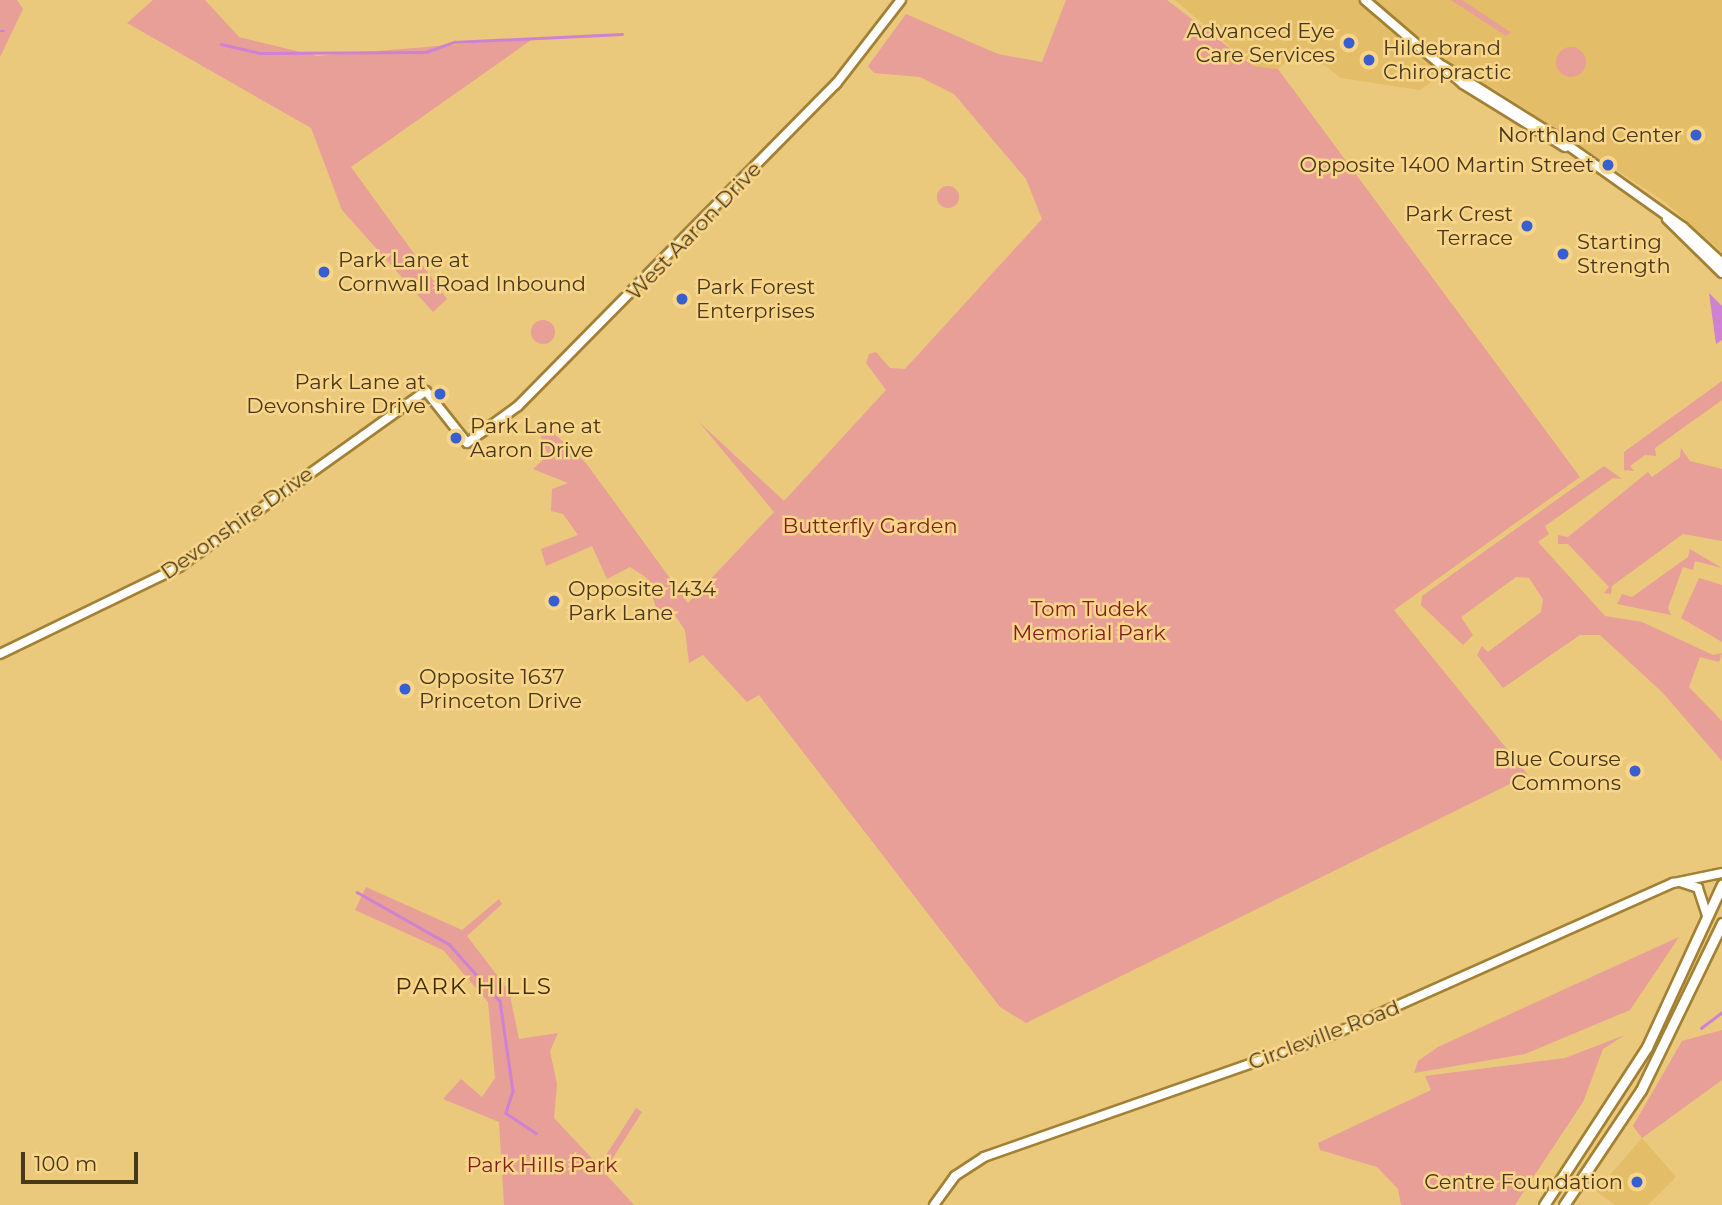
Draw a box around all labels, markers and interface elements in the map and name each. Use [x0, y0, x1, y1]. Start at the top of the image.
place label: Advanced Eye Care Services [1186, 18, 1335, 68]
marker: Advanced Eye Care Services [1341, 35, 1357, 51]
place label: Hildebrand Chiropractic [1383, 35, 1511, 85]
marker: Hildebrand Chiropractic [1361, 52, 1377, 68]
place label: Northland Center [1498, 122, 1682, 148]
marker: Northland Center [1688, 127, 1704, 143]
place label: Opposite 1400 Martin Street [1299, 152, 1594, 178]
street label: West Aaron Drive [622, 157, 766, 305]
marker: Opposite 1400 Martin Street [1600, 157, 1616, 173]
place label: Park Crest Terrace [1405, 201, 1513, 251]
marker: Park Crest Terrace [1519, 218, 1535, 234]
place label: Starting Strength [1577, 229, 1671, 279]
marker: Starting Strength [1555, 246, 1571, 262]
place label: Park Lane at Cornwall Road Inbound [338, 247, 586, 297]
marker: Park Lane at Cornwall Road Inbound [316, 264, 332, 280]
place label: Park Forest Enterprises [696, 274, 815, 324]
marker: Park Forest Enterprises [674, 291, 690, 307]
place label: Park Lane at Devonshire Drive [246, 369, 426, 419]
marker: Park Lane at Devonshire Drive [432, 386, 448, 402]
place label: Park Lane at Aaron Drive [470, 413, 602, 463]
marker: Park Lane at Aaron Drive [448, 430, 464, 446]
street label: Devonshire Drive [156, 461, 318, 585]
park label: Butterfly Garden [782, 513, 958, 539]
place label: Opposite 1434 Park Lane [568, 576, 716, 626]
marker: Opposite 1434 Park Lane [546, 593, 562, 609]
park label: Tom Tudek Memorial Park [1012, 596, 1166, 646]
place label: Opposite 1637 Princeton Drive [419, 664, 582, 714]
marker: Opposite 1637 Princeton Drive [397, 681, 413, 697]
place label: Blue Course Commons [1494, 746, 1621, 796]
marker: Blue Course Commons [1627, 763, 1643, 779]
district label: PARK HILLS [396, 972, 552, 1000]
street label: Circleville Road [1245, 995, 1403, 1075]
scale bar [24, 1138, 142, 1182]
text: 100 m [34, 1151, 97, 1176]
park label: Park Hills Park [466, 1152, 618, 1178]
place label: Centre Foundation [1424, 1169, 1623, 1195]
marker: Centre Foundation [1629, 1174, 1645, 1190]

